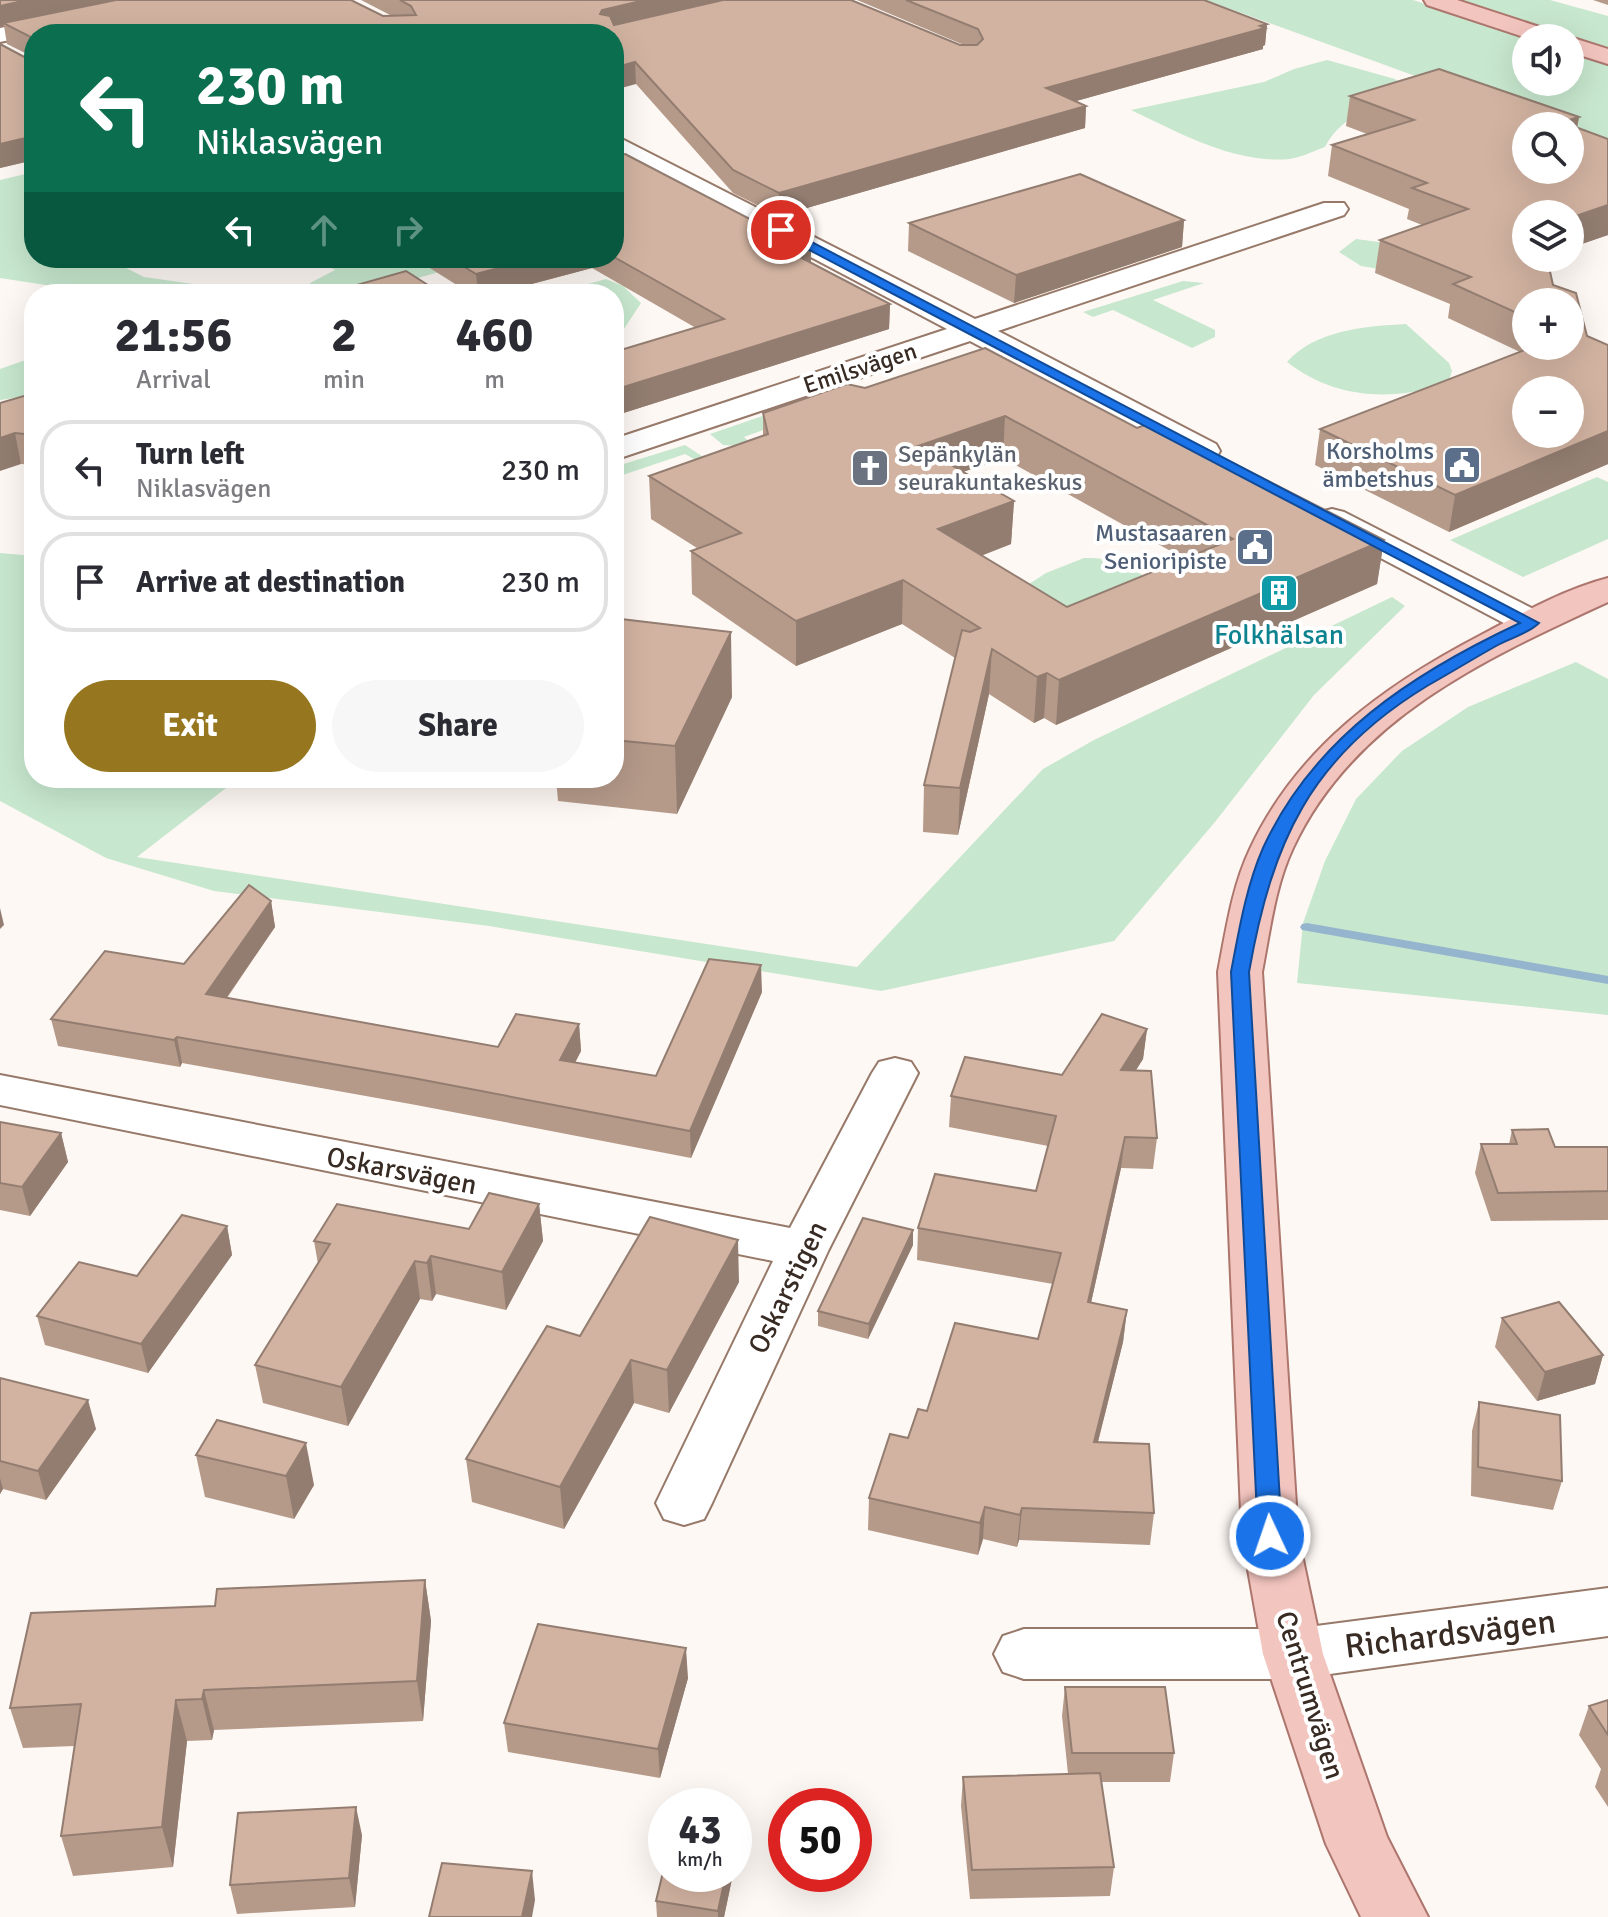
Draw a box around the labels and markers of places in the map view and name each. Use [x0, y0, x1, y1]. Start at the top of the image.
pin [747, 196, 815, 264]
place label: Korsholms ämbetshus [1322, 436, 1434, 494]
place label: Sepänkylän seurakuntakeskus [898, 439, 1082, 497]
public building icon: Korsholms ämbetshus [1441, 444, 1483, 486]
church icon: Sepänkylän seurakuntakeskus [849, 447, 891, 489]
place label: Mustasaaren Senioripiste [1095, 518, 1227, 576]
public building icon: Mustasaaren Senioripiste [1234, 526, 1276, 568]
building icon: Folkhälsan [1258, 572, 1300, 614]
place label: Folkhälsan [1214, 618, 1344, 652]

